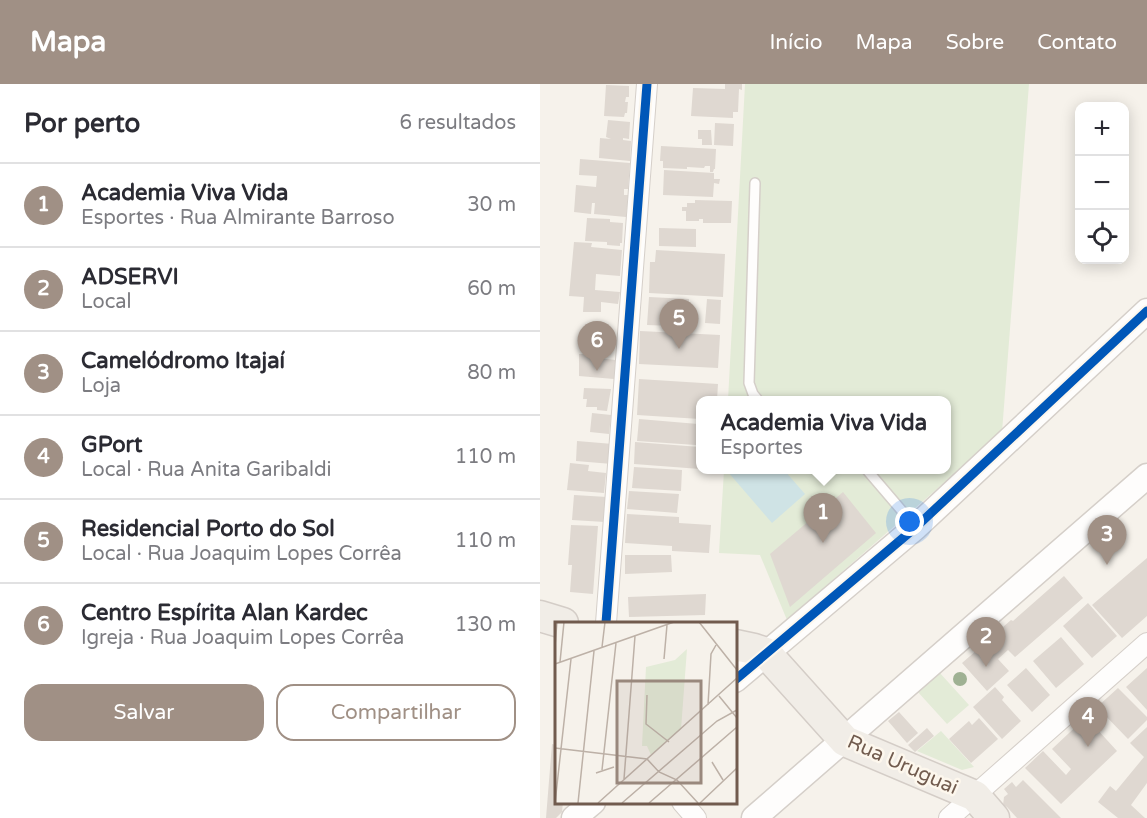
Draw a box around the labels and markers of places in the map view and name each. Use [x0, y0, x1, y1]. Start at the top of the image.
pin: 5 [660, 300, 698, 349]
pin: 6 [578, 322, 616, 371]
pin: 1 [804, 494, 842, 543]
pin: 3 [1088, 516, 1126, 565]
pin: 2 [966, 618, 1006, 667]
pin: 4 [1068, 698, 1108, 747]

